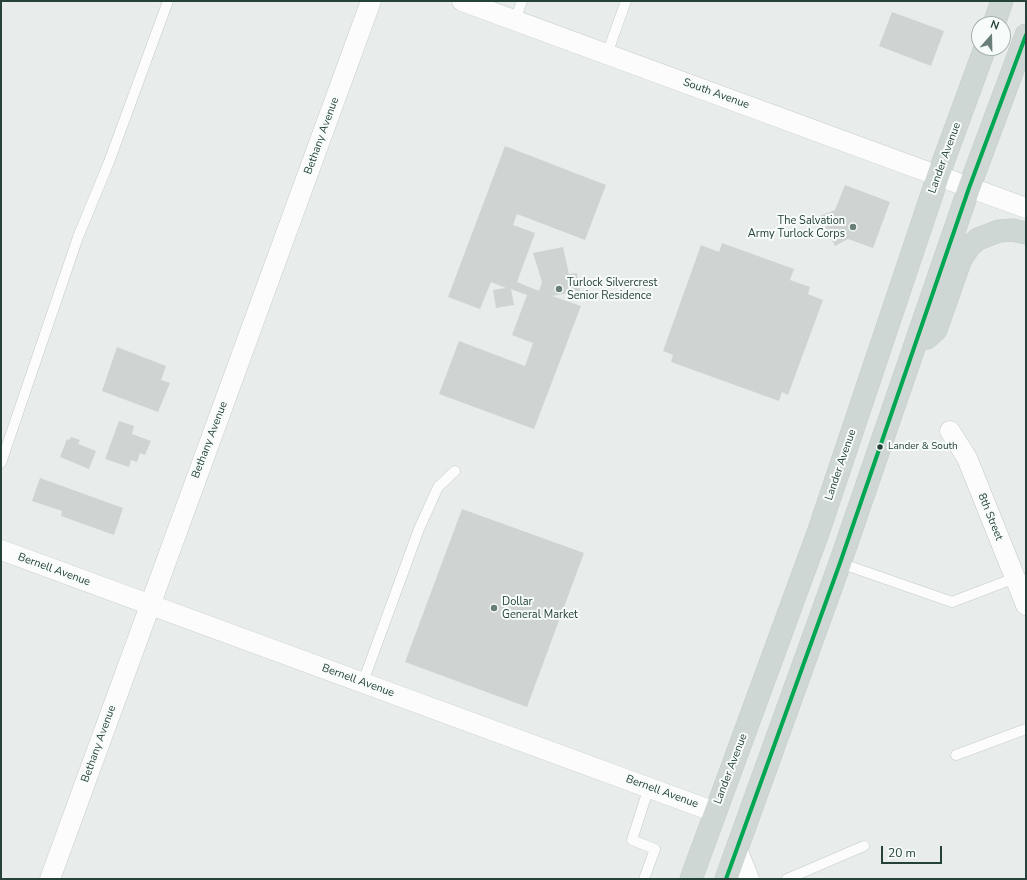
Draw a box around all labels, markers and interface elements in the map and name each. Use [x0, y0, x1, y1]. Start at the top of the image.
north arrow [971, 16, 1011, 56]
text: N [988, 17, 1001, 34]
street label: South Avenue [681, 76, 751, 112]
street label: Bethany Avenue [302, 96, 342, 176]
street label: Lander Avenue [926, 121, 964, 195]
place label: The Salvation Army Turlock Corps [748, 214, 845, 240]
marker: The Salvation Army Turlock Corps [848, 222, 858, 232]
place label: Turlock Silvercrest Senior Residence [567, 276, 657, 302]
marker: Turlock Silvercrest Senior Residence [554, 284, 564, 294]
street label: Bethany Avenue [189, 400, 231, 480]
street label: Lander Avenue [823, 428, 859, 502]
place label: Lander & South [888, 441, 958, 453]
marker: Lander & South [875, 442, 885, 452]
street label: 8th Street [975, 492, 1005, 542]
street label: Bernell Avenue [16, 551, 92, 589]
place label: Dollar General Market [502, 595, 578, 621]
marker: Dollar General Market [489, 603, 499, 613]
street label: Bernell Avenue [320, 662, 396, 700]
street label: Bethany Avenue [79, 704, 119, 784]
street label: Lander Avenue [711, 732, 751, 806]
street label: Bernell Avenue [624, 773, 700, 811]
scale bar [883, 838, 944, 864]
text: 20 m [888, 845, 916, 861]

